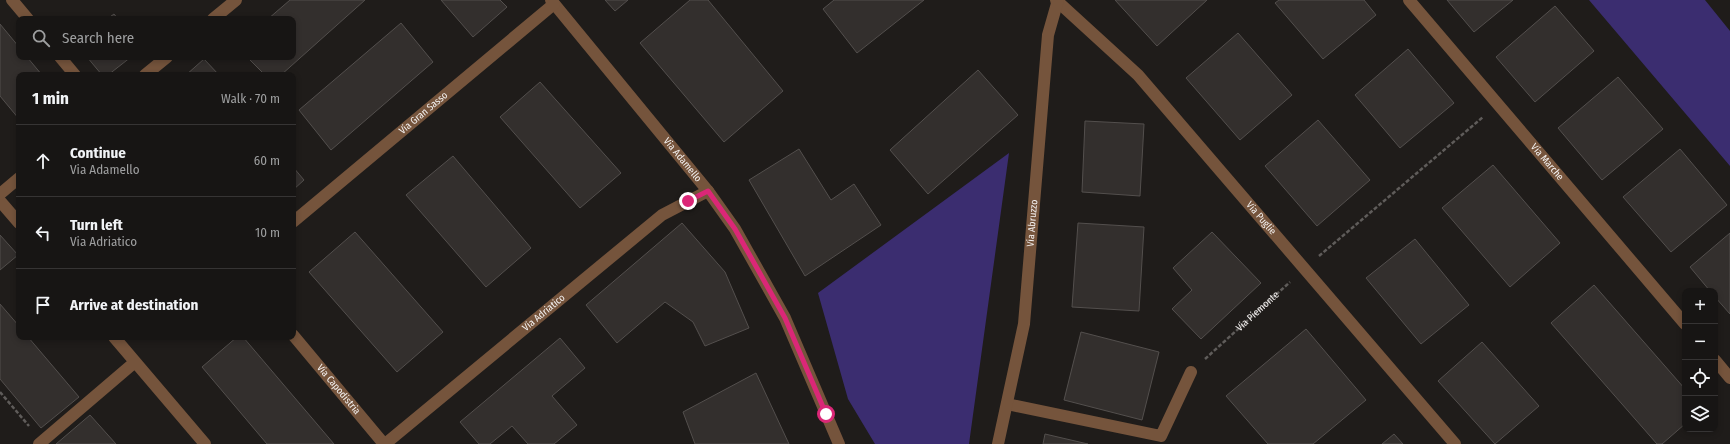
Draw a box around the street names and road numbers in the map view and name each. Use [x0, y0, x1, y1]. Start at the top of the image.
street label: Via Gran Sasso [397, 89, 450, 137]
street label: Via Adamello [661, 135, 704, 184]
street label: Via Marche [1528, 141, 1566, 183]
street label: Via Abruzzo [1024, 199, 1040, 247]
street label: Via Puglie [1244, 199, 1279, 237]
street label: Via Piemonte [1234, 289, 1282, 334]
street label: Via Adriatico [520, 292, 567, 334]
street label: Via Capodistria [314, 362, 363, 417]

